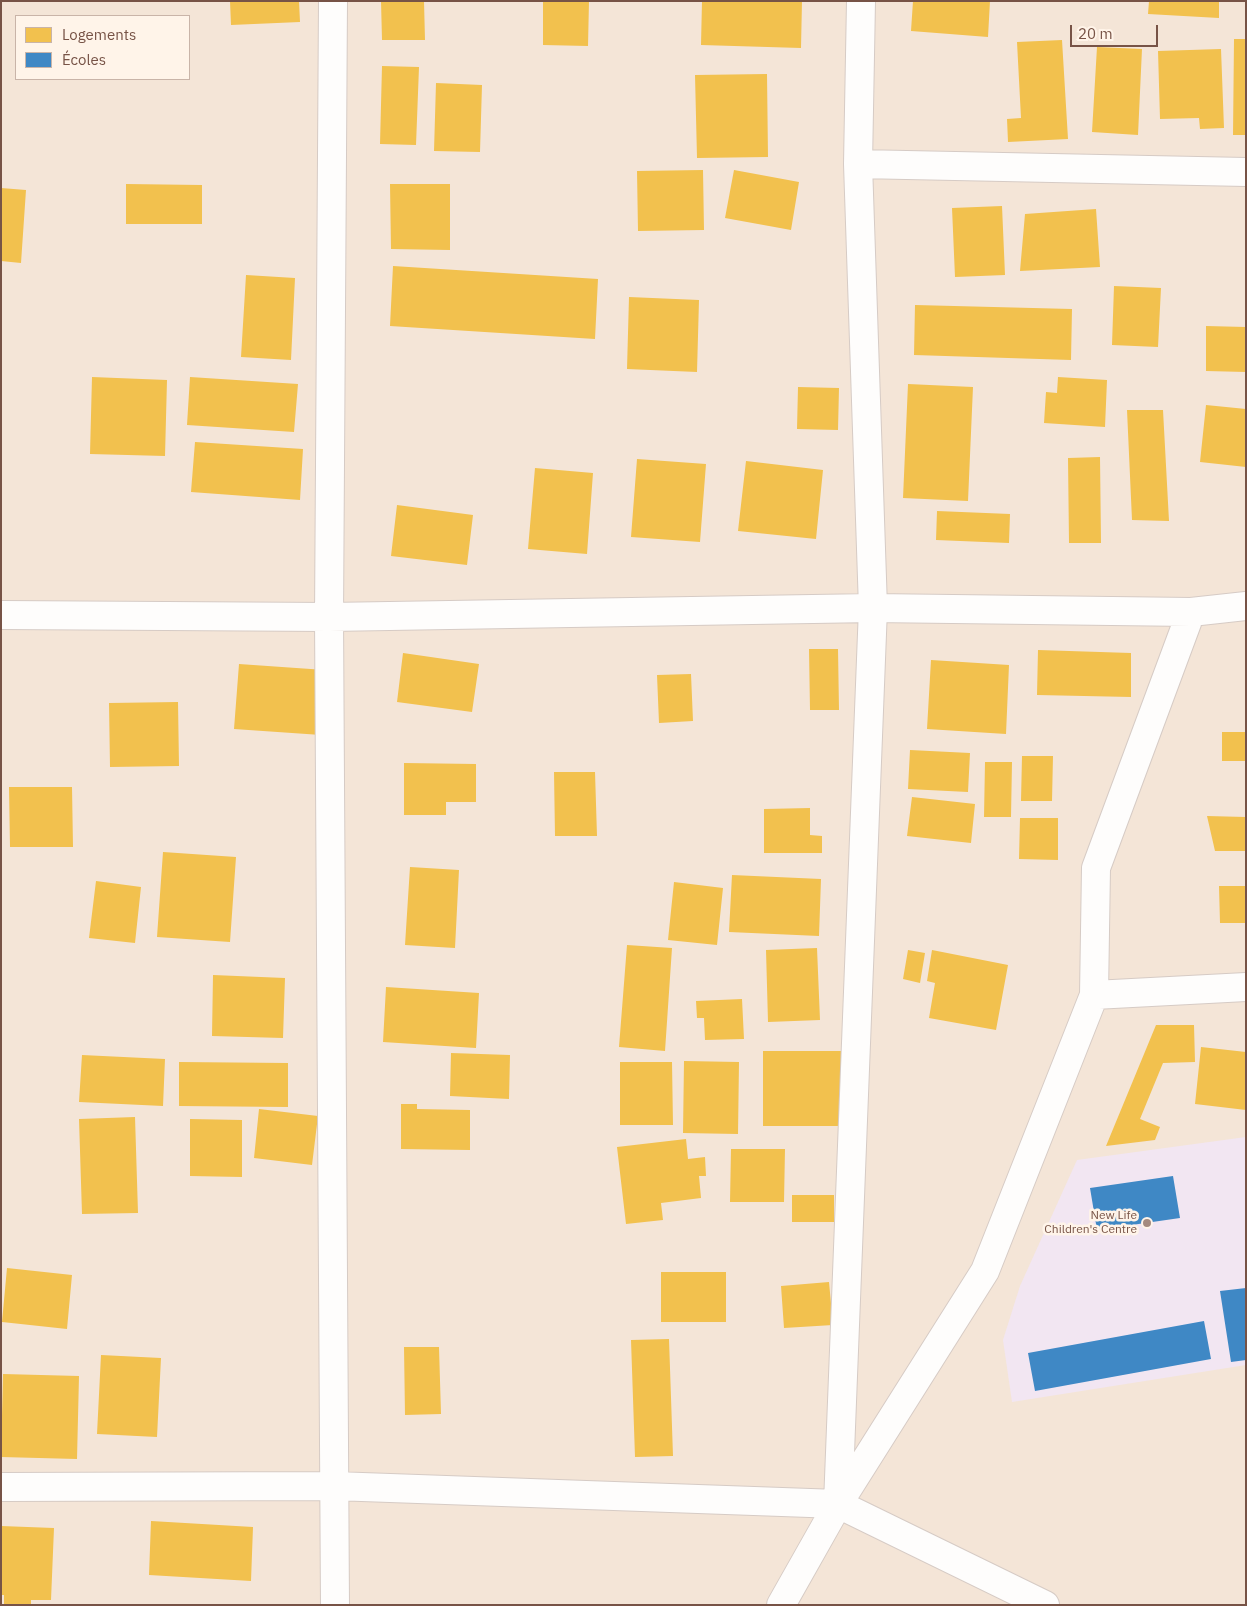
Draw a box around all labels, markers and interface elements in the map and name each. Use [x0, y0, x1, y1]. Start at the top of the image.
legend [15, 15, 190, 80]
scale bar [1072, 15, 1160, 47]
text: 20 m [1078, 24, 1113, 43]
text: Logements [62, 25, 136, 44]
text: Écoles [62, 50, 106, 69]
place label: New Life Children's Centre [1044, 1209, 1137, 1237]
marker: New Life Children's Centre [1141, 1217, 1153, 1229]

